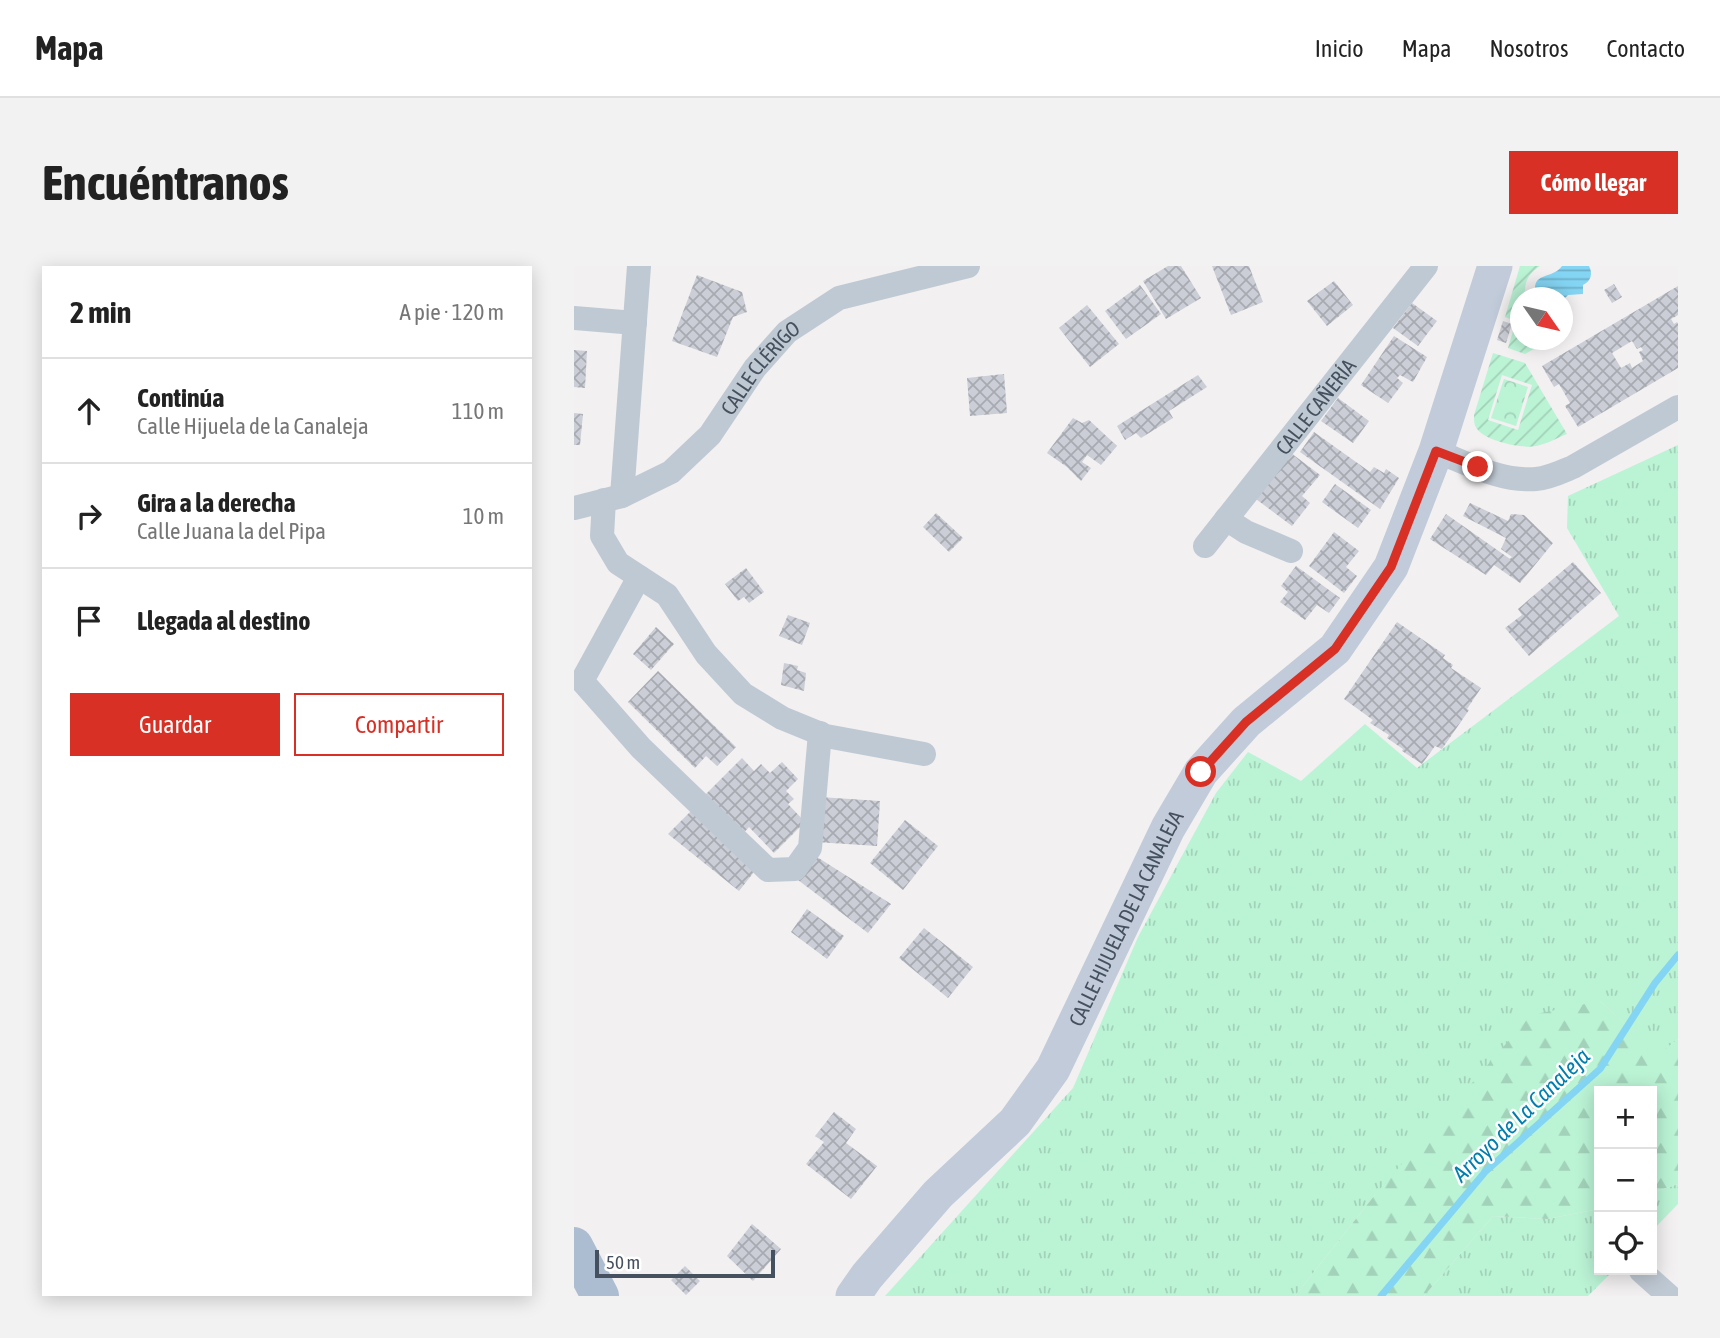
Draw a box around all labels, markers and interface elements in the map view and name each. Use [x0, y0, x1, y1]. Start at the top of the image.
text: Mapa [35, 29, 103, 67]
text: Inicio [1315, 35, 1364, 62]
text: Mapa [1402, 35, 1451, 62]
text: Nosotros [1489, 35, 1568, 62]
text: Contacto [1606, 35, 1685, 62]
button: Cómo llegar [1509, 151, 1678, 214]
text: Encuéntranos [42, 154, 289, 210]
north arrow [1510, 287, 1573, 350]
text: 2 min [70, 295, 131, 329]
text: A pie · 120 m [400, 299, 504, 325]
street label: CALLE CLÉRIGO [715, 315, 804, 419]
street label: CALLE CAÑERÍA [1270, 353, 1361, 459]
text: Continúa [137, 383, 224, 413]
icon: ahead [70, 392, 108, 430]
text: 110 m [452, 398, 504, 424]
text: Calle Hijuela de la Canaleja [137, 413, 369, 439]
route end [1462, 451, 1493, 482]
text: Gira a la derecha [137, 488, 296, 518]
icon: right [70, 497, 108, 535]
text: 10 m [463, 503, 504, 529]
text: Calle Juana la del Pipa [137, 518, 326, 544]
icon: arrive [70, 602, 108, 640]
text: Llegada al destino [137, 606, 310, 636]
button: Guardar [70, 693, 280, 756]
button: Compartir [294, 693, 504, 756]
route start [1185, 756, 1216, 787]
street label: CALLE HIJUELA DE LA CANALEJA [1063, 805, 1188, 1030]
water label: Arroyo de La Canaleja [1446, 1043, 1595, 1188]
map controls [1594, 1086, 1657, 1275]
button: + [1594, 1086, 1657, 1149]
button: − [1594, 1149, 1657, 1212]
button: locate [1594, 1212, 1657, 1275]
scale bar [595, 1247, 775, 1279]
text: 50 m [606, 1251, 640, 1273]

